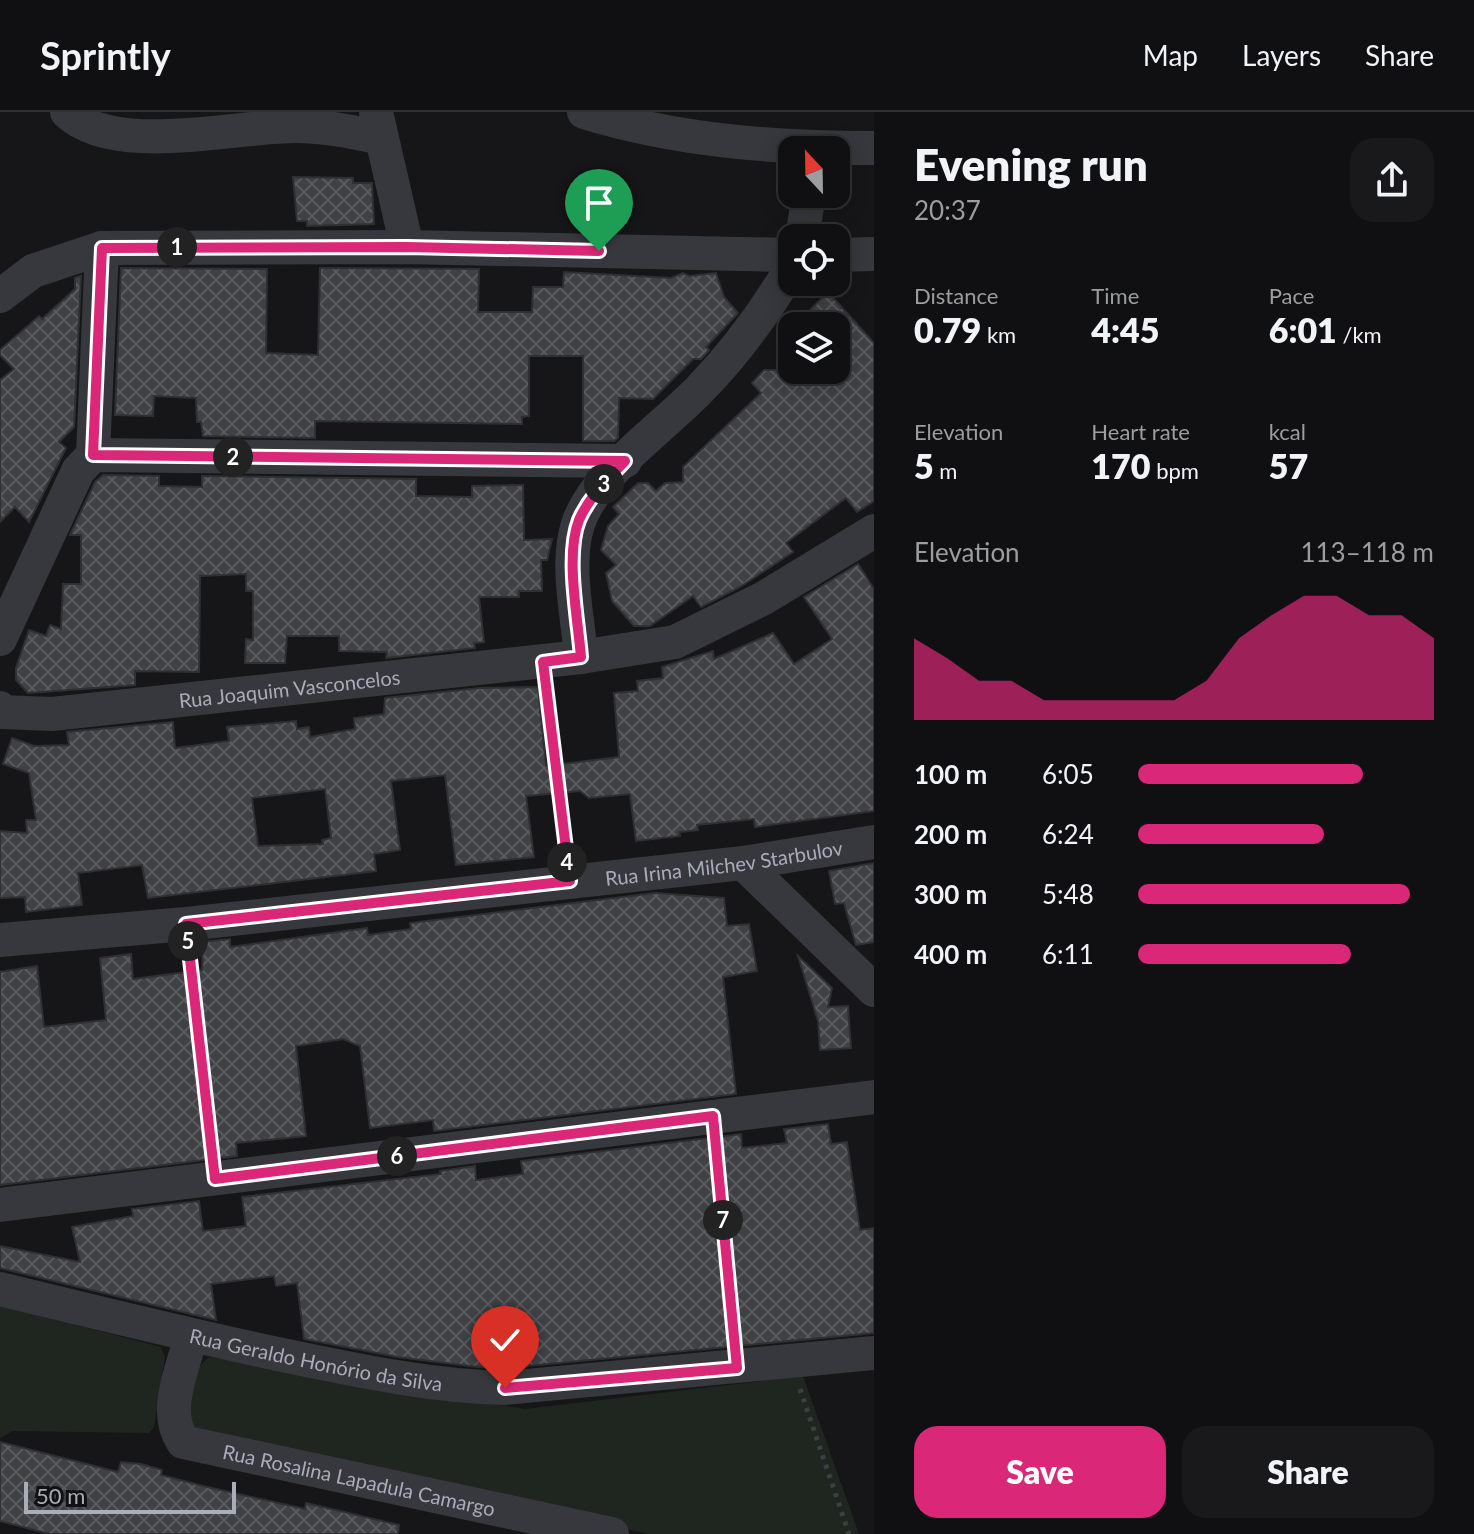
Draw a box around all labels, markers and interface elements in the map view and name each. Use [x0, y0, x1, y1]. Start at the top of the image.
text: Sprintly [40, 32, 171, 78]
text: Map [1143, 38, 1198, 72]
text: Layers [1242, 38, 1321, 72]
text: Share [1365, 38, 1434, 72]
north arrow [778, 136, 850, 208]
map controls [778, 136, 850, 384]
text: Evening run [914, 138, 1148, 190]
button: share [1350, 138, 1434, 222]
pin [565, 169, 633, 251]
icon: arrive [577, 181, 621, 225]
text: 20:37 [914, 194, 981, 226]
button: locate [778, 224, 850, 296]
pin: 1 [157, 227, 197, 267]
text: 1 [171, 233, 183, 260]
text: Distance [914, 282, 998, 309]
text: Time [1091, 282, 1139, 309]
text: Pace [1269, 282, 1314, 309]
text: 0.79 [914, 309, 981, 350]
text: 4:45 [1091, 309, 1160, 350]
text: 6:01 [1269, 309, 1337, 350]
button: layers [778, 312, 850, 384]
text: km [981, 321, 1016, 348]
text: /km [1337, 321, 1382, 348]
text: Elevation [914, 418, 1003, 445]
text: Heart rate [1091, 418, 1190, 445]
text: kcal [1269, 418, 1306, 445]
pin: 2 [213, 437, 253, 477]
text: 2 [227, 443, 239, 470]
text: 5 [914, 445, 934, 486]
text: 170 [1091, 445, 1151, 486]
text: 57 [1269, 445, 1308, 486]
text: m [934, 457, 957, 484]
text: bpm [1151, 457, 1199, 484]
pin: 3 [584, 464, 624, 504]
text: 3 [598, 470, 610, 497]
text: Elevation [914, 536, 1020, 568]
text: 113–118 m [1300, 536, 1434, 568]
street label: Rua Joaquim Vasconcelos [178, 665, 401, 712]
text: 100 m [914, 758, 987, 790]
text: 6:05 [1042, 758, 1094, 790]
text: 200 m [914, 818, 987, 850]
text: 6:24 [1042, 818, 1094, 850]
street label: Rua Irina Milchev Starbulov [604, 835, 845, 890]
pin: 4 [547, 842, 587, 882]
text: 4 [561, 848, 573, 875]
text: 300 m [914, 878, 987, 910]
text: 5:48 [1042, 878, 1094, 910]
pin: 5 [168, 921, 208, 961]
text: 5 [182, 927, 194, 954]
text: 400 m [914, 938, 987, 970]
text: 6:11 [1042, 938, 1094, 970]
pin: 6 [377, 1136, 417, 1176]
text: 6 [391, 1142, 403, 1169]
pin: 7 [703, 1200, 743, 1240]
text: 7 [717, 1206, 729, 1233]
pin [471, 1306, 539, 1388]
icon: check [483, 1318, 527, 1362]
street label: Rua Geraldo Honório da Silva [187, 1323, 444, 1395]
button: Save [914, 1426, 1166, 1518]
button: Share [1182, 1426, 1434, 1518]
street label: Rua Rosalina Lapadula Camargo [221, 1439, 497, 1521]
scale bar [24, 1478, 236, 1514]
text: 50 m [36, 1482, 85, 1509]

